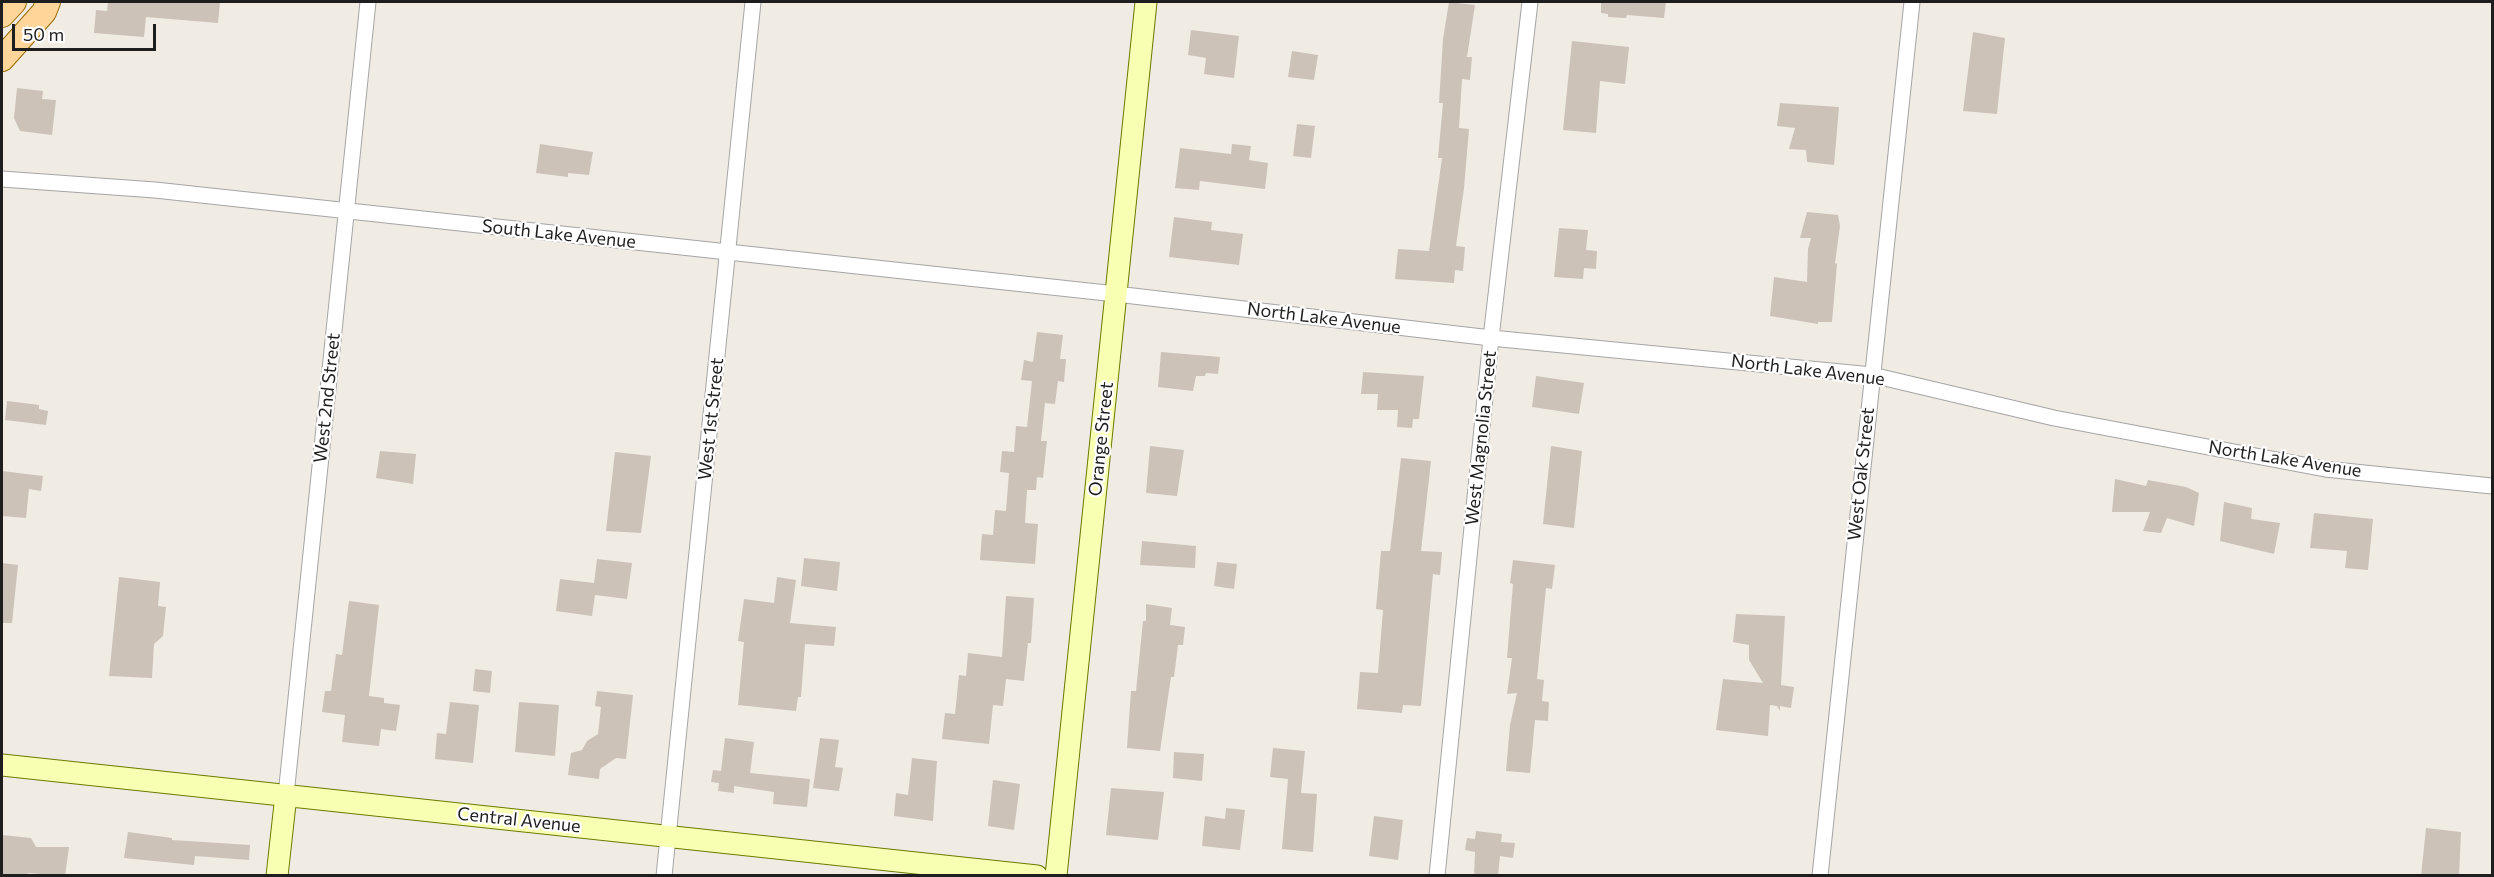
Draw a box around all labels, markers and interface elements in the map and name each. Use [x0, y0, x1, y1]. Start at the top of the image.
scale bar [15, 12, 159, 50]
text: 50 m [23, 23, 64, 45]
street label: South Lake Avenue [481, 215, 637, 253]
street label: North Lake Avenue [1246, 298, 1402, 338]
street label: West 2nd Street [309, 332, 345, 464]
street label: West Magnolia Street [1461, 349, 1501, 527]
street label: North Lake Avenue [1730, 350, 1886, 390]
street label: West 1st Street [694, 357, 728, 481]
street label: Orange Street [1084, 381, 1118, 497]
street label: West Oak Street [1843, 406, 1879, 542]
street label: North Lake Avenue [2207, 436, 2363, 482]
street label: Central Avenue [456, 803, 582, 837]

